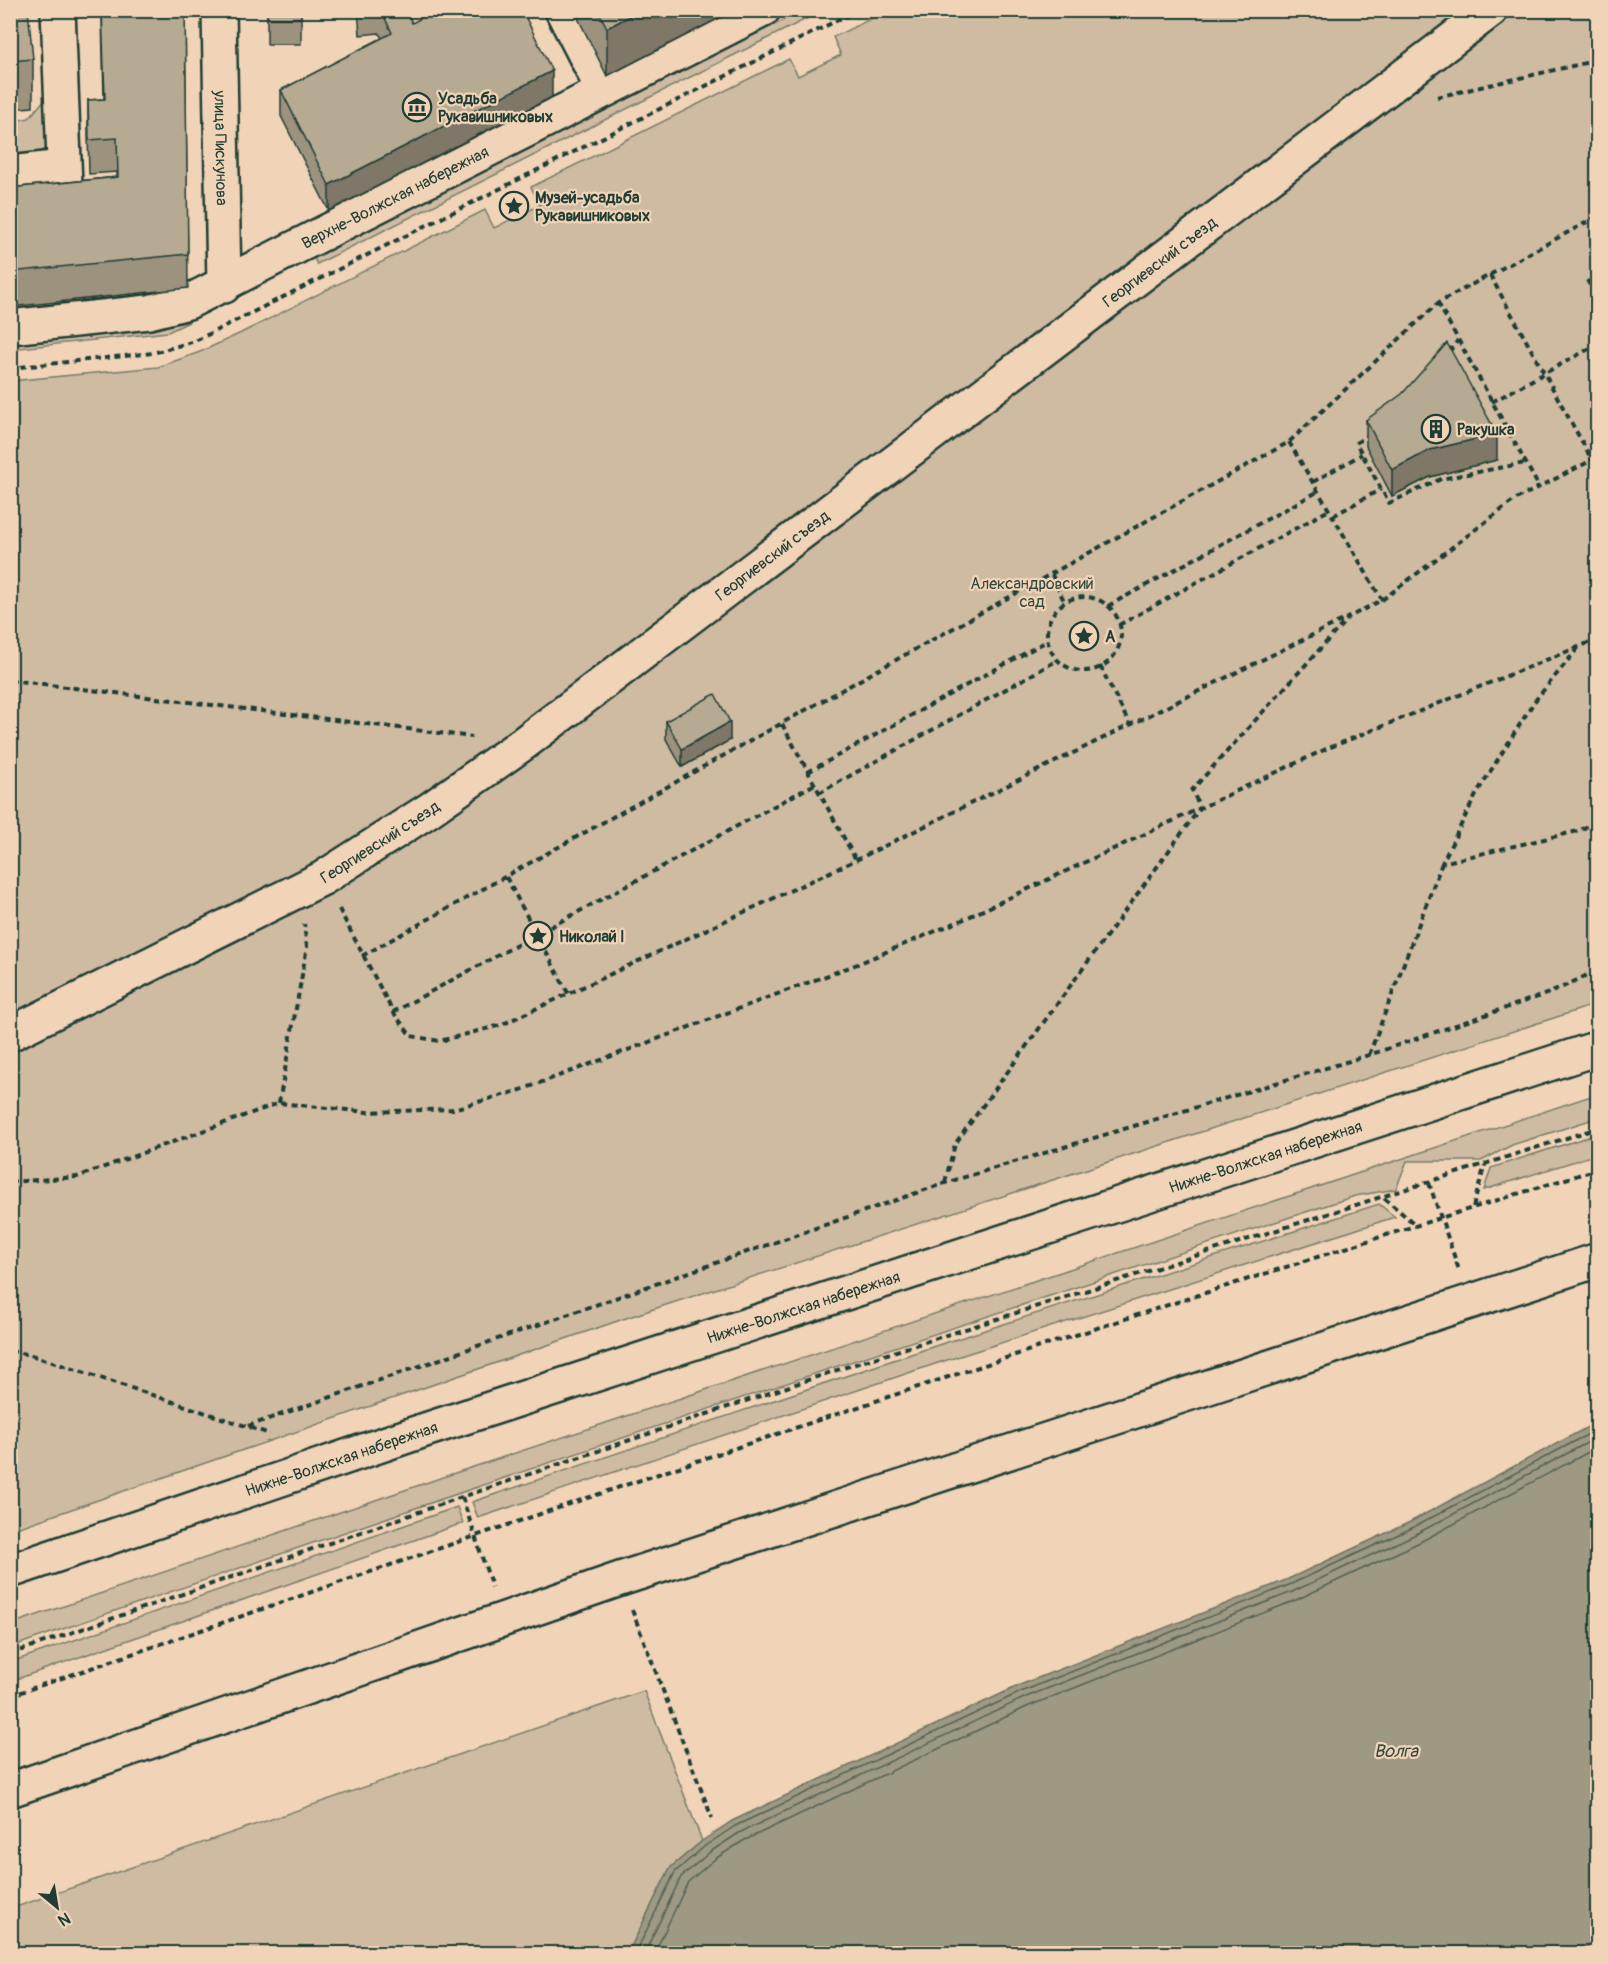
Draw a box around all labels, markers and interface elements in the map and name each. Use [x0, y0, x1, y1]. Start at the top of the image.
street label: улица Пискунова [209, 89, 232, 206]
place label: Усадьба Рукавишниковых [438, 89, 553, 127]
museum icon: Усадьба Рукавишниковых [401, 91, 433, 123]
street label: Верхне-Волжская набережная [298, 142, 492, 254]
place label: Музей-усадьба Рукавишниковых [535, 188, 650, 226]
place icon: Музей-усадьба Рукавишниковых [498, 190, 530, 222]
street label: Георгиевский съезд [1099, 212, 1221, 312]
building icon: Ракушка [1420, 413, 1452, 445]
place label: Ракушка [1457, 420, 1515, 440]
street label: Георгиевский съезд [711, 506, 834, 606]
park label: Александровский сад [970, 574, 1094, 612]
place icon: А [1068, 620, 1100, 652]
place label: А [1105, 627, 1116, 647]
street label: Георгиевский съезд [317, 796, 444, 888]
place icon: Николай I [522, 920, 554, 952]
place label: Николай I [559, 927, 625, 947]
street label: Нижне-Волжская набережная [1166, 1117, 1365, 1198]
street label: Нижне-Волжская набережная [704, 1267, 903, 1349]
street label: Нижне-Волжская набережная [243, 1417, 441, 1501]
water label: Волга [1374, 1740, 1420, 1763]
north arrow [27, 1877, 87, 1937]
text: N [54, 1908, 74, 1931]

